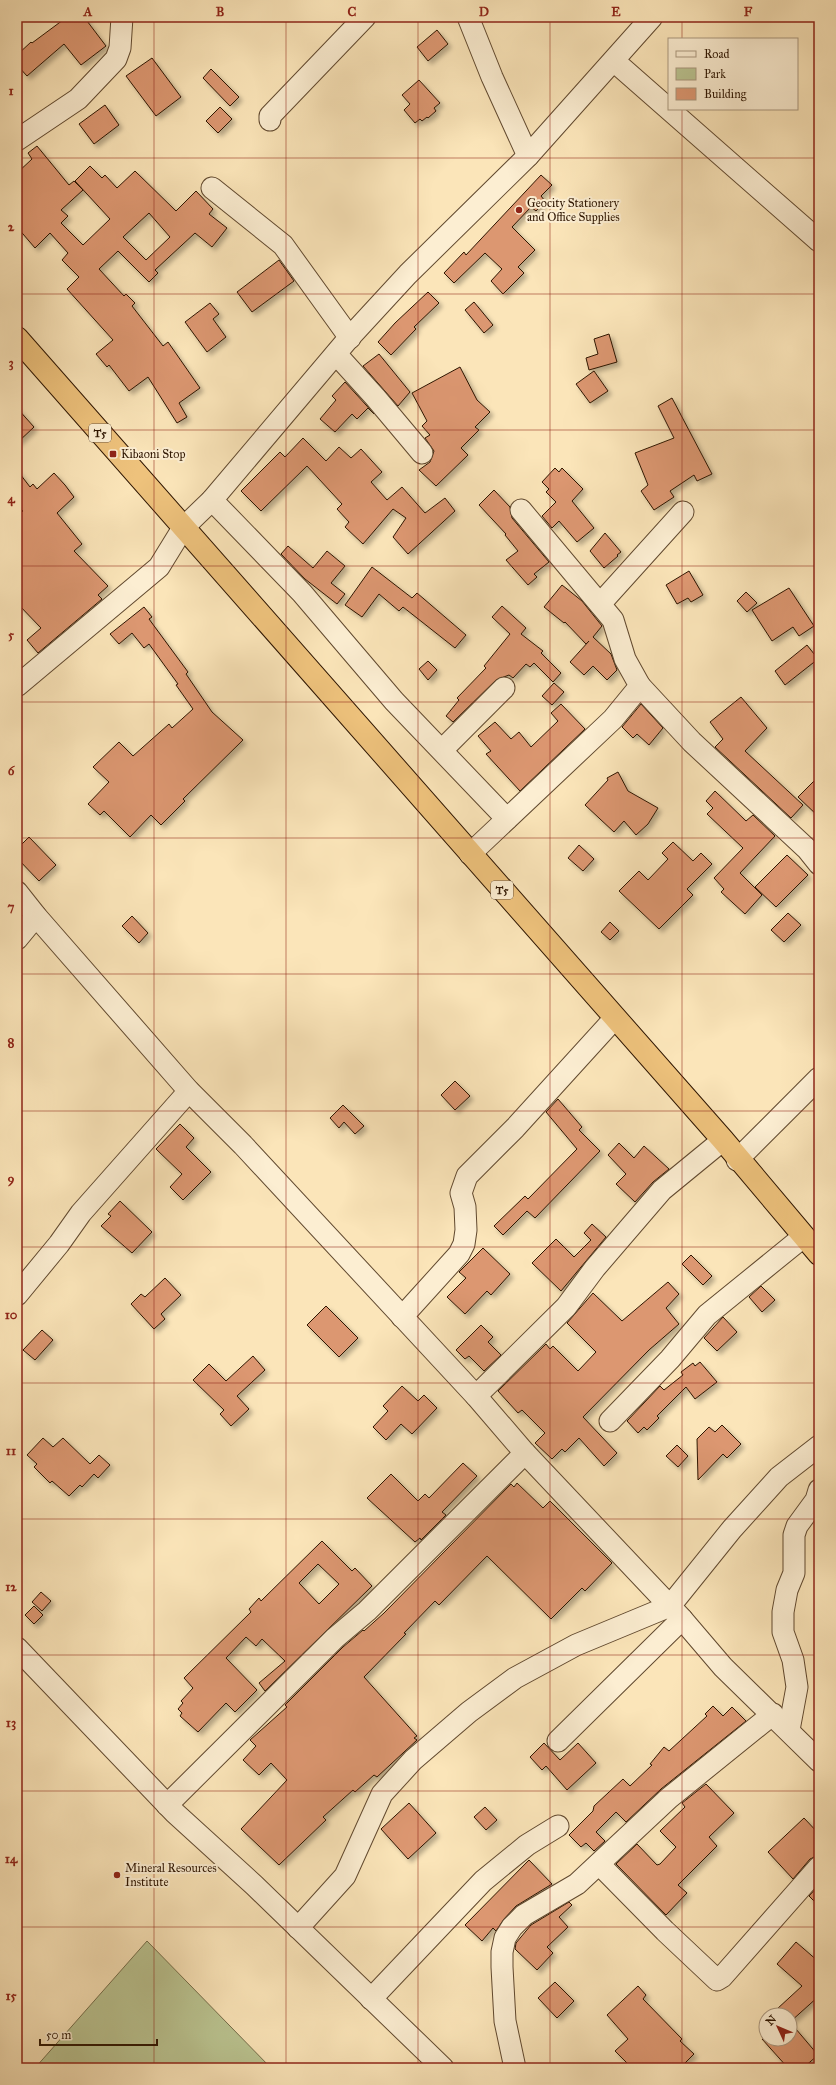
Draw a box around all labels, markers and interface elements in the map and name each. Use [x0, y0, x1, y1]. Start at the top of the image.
text: A [83, 4, 93, 20]
text: B [216, 4, 225, 20]
text: C [348, 4, 357, 20]
text: D [479, 4, 489, 20]
text: E [611, 4, 621, 20]
text: F [744, 4, 753, 20]
legend [668, 38, 798, 110]
text: Road [704, 47, 730, 61]
text: Park [704, 67, 726, 81]
text: 1 [8, 83, 14, 99]
text: Building [704, 87, 747, 102]
place label: Geocity Stationery and Office Supplies [527, 196, 620, 224]
marker: Geocity Stationery and Office Supplies [514, 205, 524, 215]
text: 2 [8, 219, 15, 235]
text: 3 [8, 355, 14, 371]
road number: T5 [89, 424, 111, 442]
place label: Kibaoni Stop [121, 447, 185, 461]
marker: Kibaoni Stop [108, 449, 118, 459]
text: 4 [7, 491, 15, 507]
text: 5 [8, 627, 15, 643]
text: 6 [8, 763, 16, 779]
road number: T5 [491, 881, 513, 899]
text: 7 [8, 899, 15, 915]
text: 8 [8, 1035, 15, 1051]
text: 9 [8, 1171, 15, 1187]
text: 10 [5, 1307, 18, 1323]
text: 11 [6, 1443, 16, 1459]
text: 12 [5, 1579, 17, 1595]
text: 13 [6, 1715, 16, 1731]
text: 14 [5, 1851, 18, 1867]
place label: Mineral Resources Institute [125, 1861, 217, 1889]
marker: Mineral Resources Institute [112, 1870, 122, 1880]
text: 15 [5, 1988, 17, 2004]
north arrow [758, 2007, 798, 2047]
text: N [763, 2012, 780, 2028]
scale bar [40, 2021, 157, 2047]
text: 50 m [46, 2028, 71, 2042]

